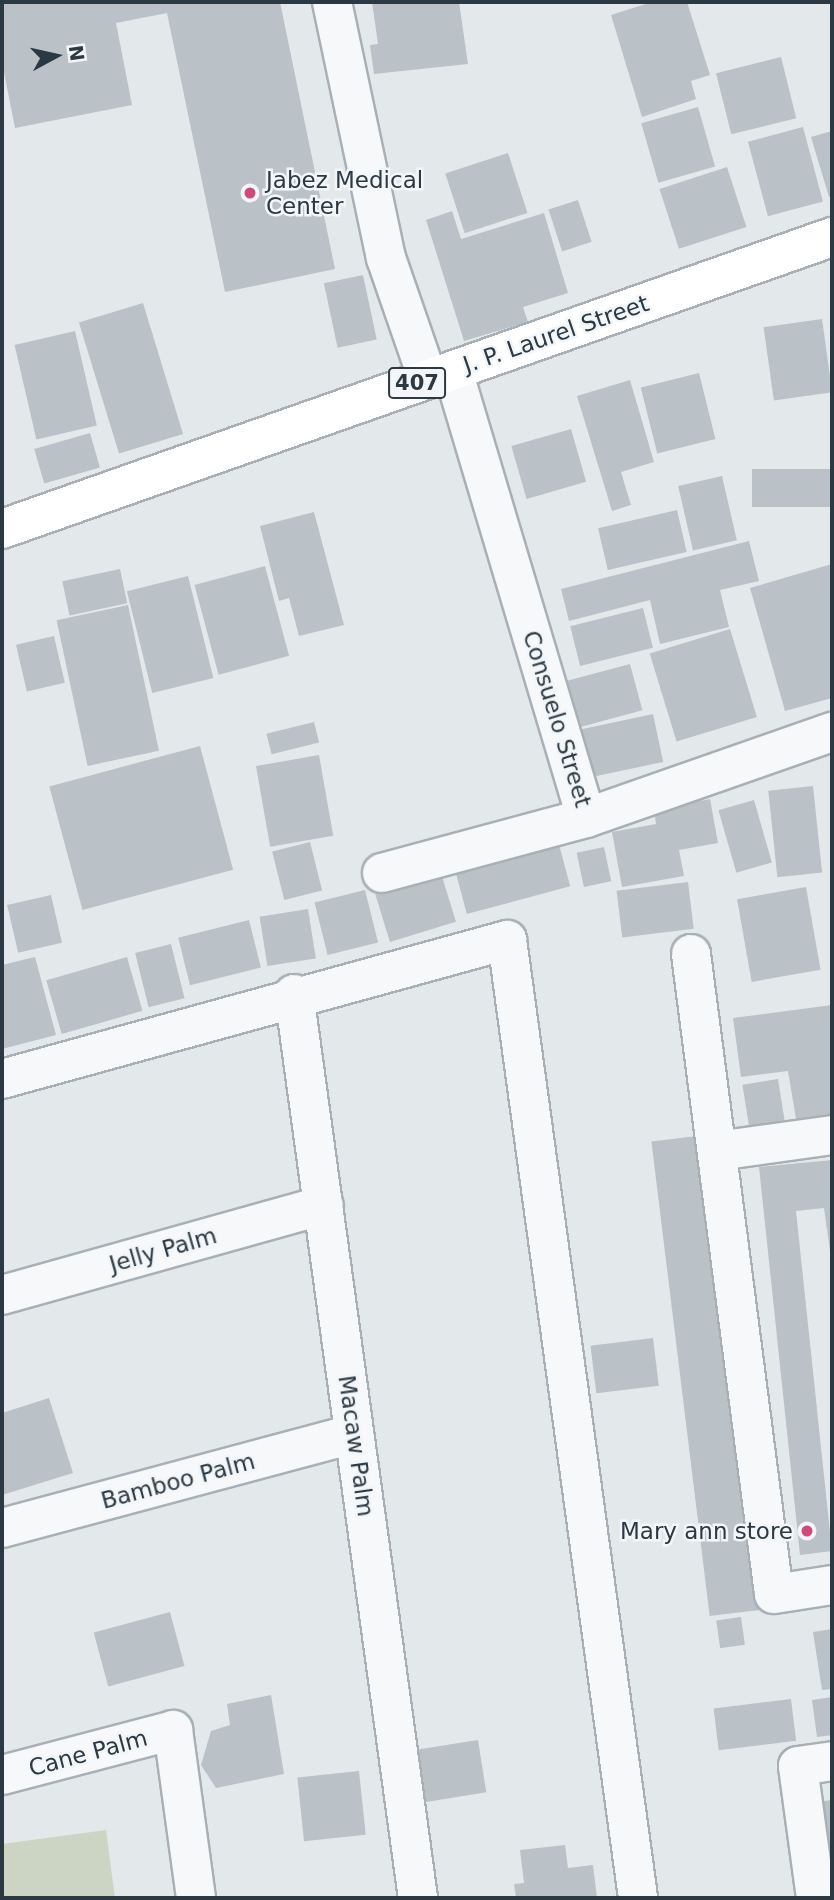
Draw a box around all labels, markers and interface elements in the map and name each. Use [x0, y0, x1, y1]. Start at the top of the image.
north arrow [21, 21, 91, 91]
text: N [65, 44, 89, 62]
place label: Jabez Medical Center [266, 166, 423, 220]
marker: Jabez Medical Center [240, 183, 260, 203]
street label: J. P. Laurel Street [460, 289, 652, 379]
road number: 407 [387, 366, 447, 400]
street label: Consuelo Street [517, 627, 597, 811]
street label: Jelly Palm [106, 1222, 220, 1278]
street label: Macaw Palm [332, 1374, 380, 1518]
street label: Bamboo Palm [98, 1447, 258, 1515]
place label: Mary ann store [620, 1517, 793, 1545]
marker: Mary ann store [799, 1523, 815, 1539]
street label: Cane Palm [26, 1724, 150, 1782]

